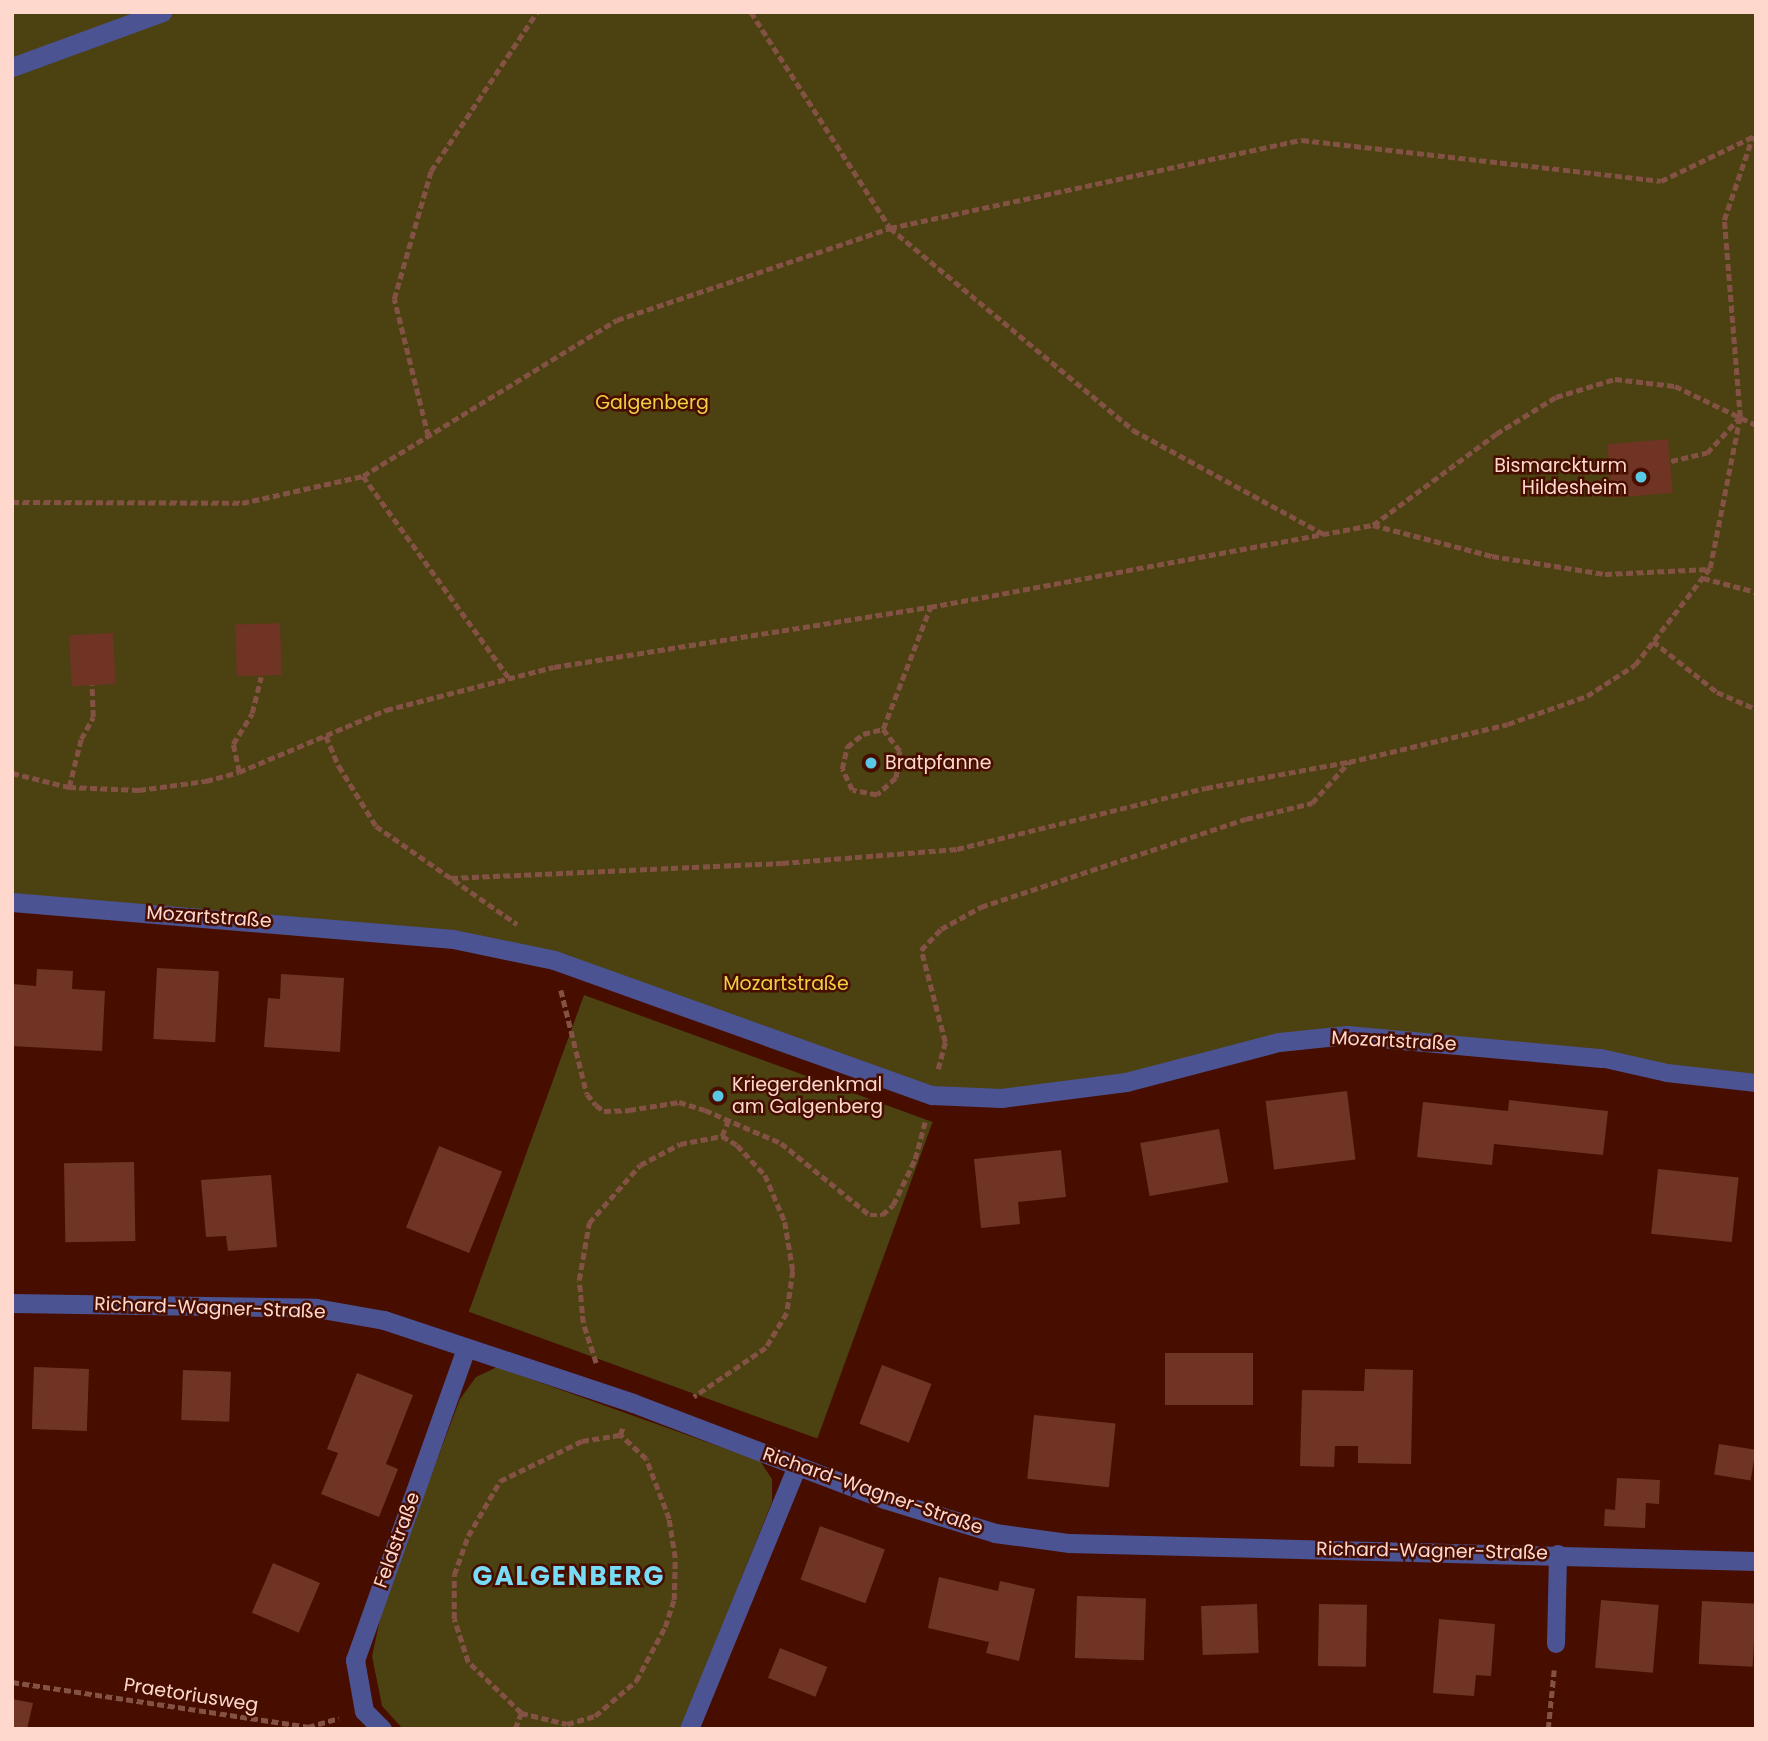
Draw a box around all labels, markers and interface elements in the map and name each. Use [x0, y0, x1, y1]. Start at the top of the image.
park label: Galgenberg [595, 392, 709, 414]
place label: Bismarckturm Hildesheim [1494, 455, 1627, 499]
marker: Bismarckturm Hildesheim [1633, 469, 1649, 485]
place label: Bratpfanne [885, 752, 992, 774]
marker: Bratpfanne [863, 755, 879, 771]
street label: Mozartstraße [146, 901, 272, 933]
park label: Mozartstraße [723, 973, 849, 995]
street label: Mozartstraße [1331, 1026, 1457, 1056]
place label: Kriegerdenkmal am Galgenberg [732, 1074, 883, 1118]
marker: Kriegerdenkmal am Galgenberg [710, 1088, 726, 1104]
street label: Richard-Wagner-Straße [94, 1293, 326, 1323]
street label: Richard-Wagner-Straße [760, 1443, 986, 1539]
street label: Feldstraße [369, 1489, 425, 1591]
street label: Richard-Wagner-Straße [1316, 1538, 1548, 1564]
district label: GALGENBERG [474, 1561, 664, 1593]
street label: Praetoriusweg [122, 1673, 260, 1717]

